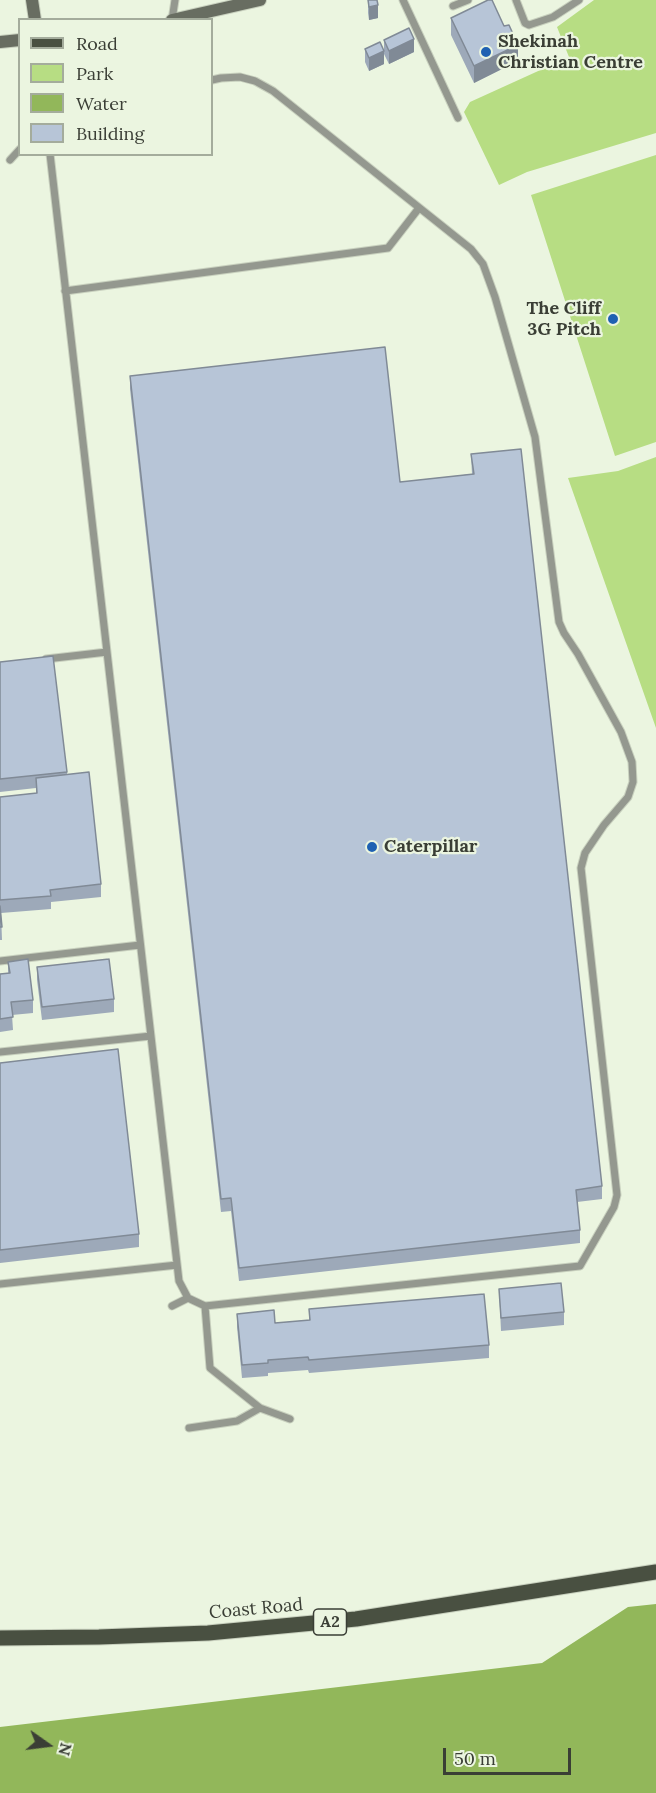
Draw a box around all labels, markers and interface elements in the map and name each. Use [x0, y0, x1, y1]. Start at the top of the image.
legend [18, 18, 213, 156]
place label: Shekinah Christian Centre [498, 31, 643, 74]
text: Road [76, 32, 118, 55]
marker: Shekinah Christian Centre [479, 45, 493, 59]
text: Park [76, 62, 113, 85]
text: Water [76, 92, 127, 115]
text: Building [76, 122, 144, 145]
place label: The Cliff 3G Pitch [527, 298, 601, 340]
marker: The Cliff 3G Pitch [606, 312, 620, 326]
place label: Caterpillar [384, 836, 478, 858]
marker: Caterpillar [365, 840, 379, 854]
street label: Coast Road [208, 1594, 304, 1624]
road number: A2 [314, 1609, 346, 1635]
north arrow [18, 1715, 78, 1775]
scale bar [446, 1736, 574, 1774]
text: N [54, 1741, 77, 1758]
text: 50 m [454, 1747, 496, 1770]

